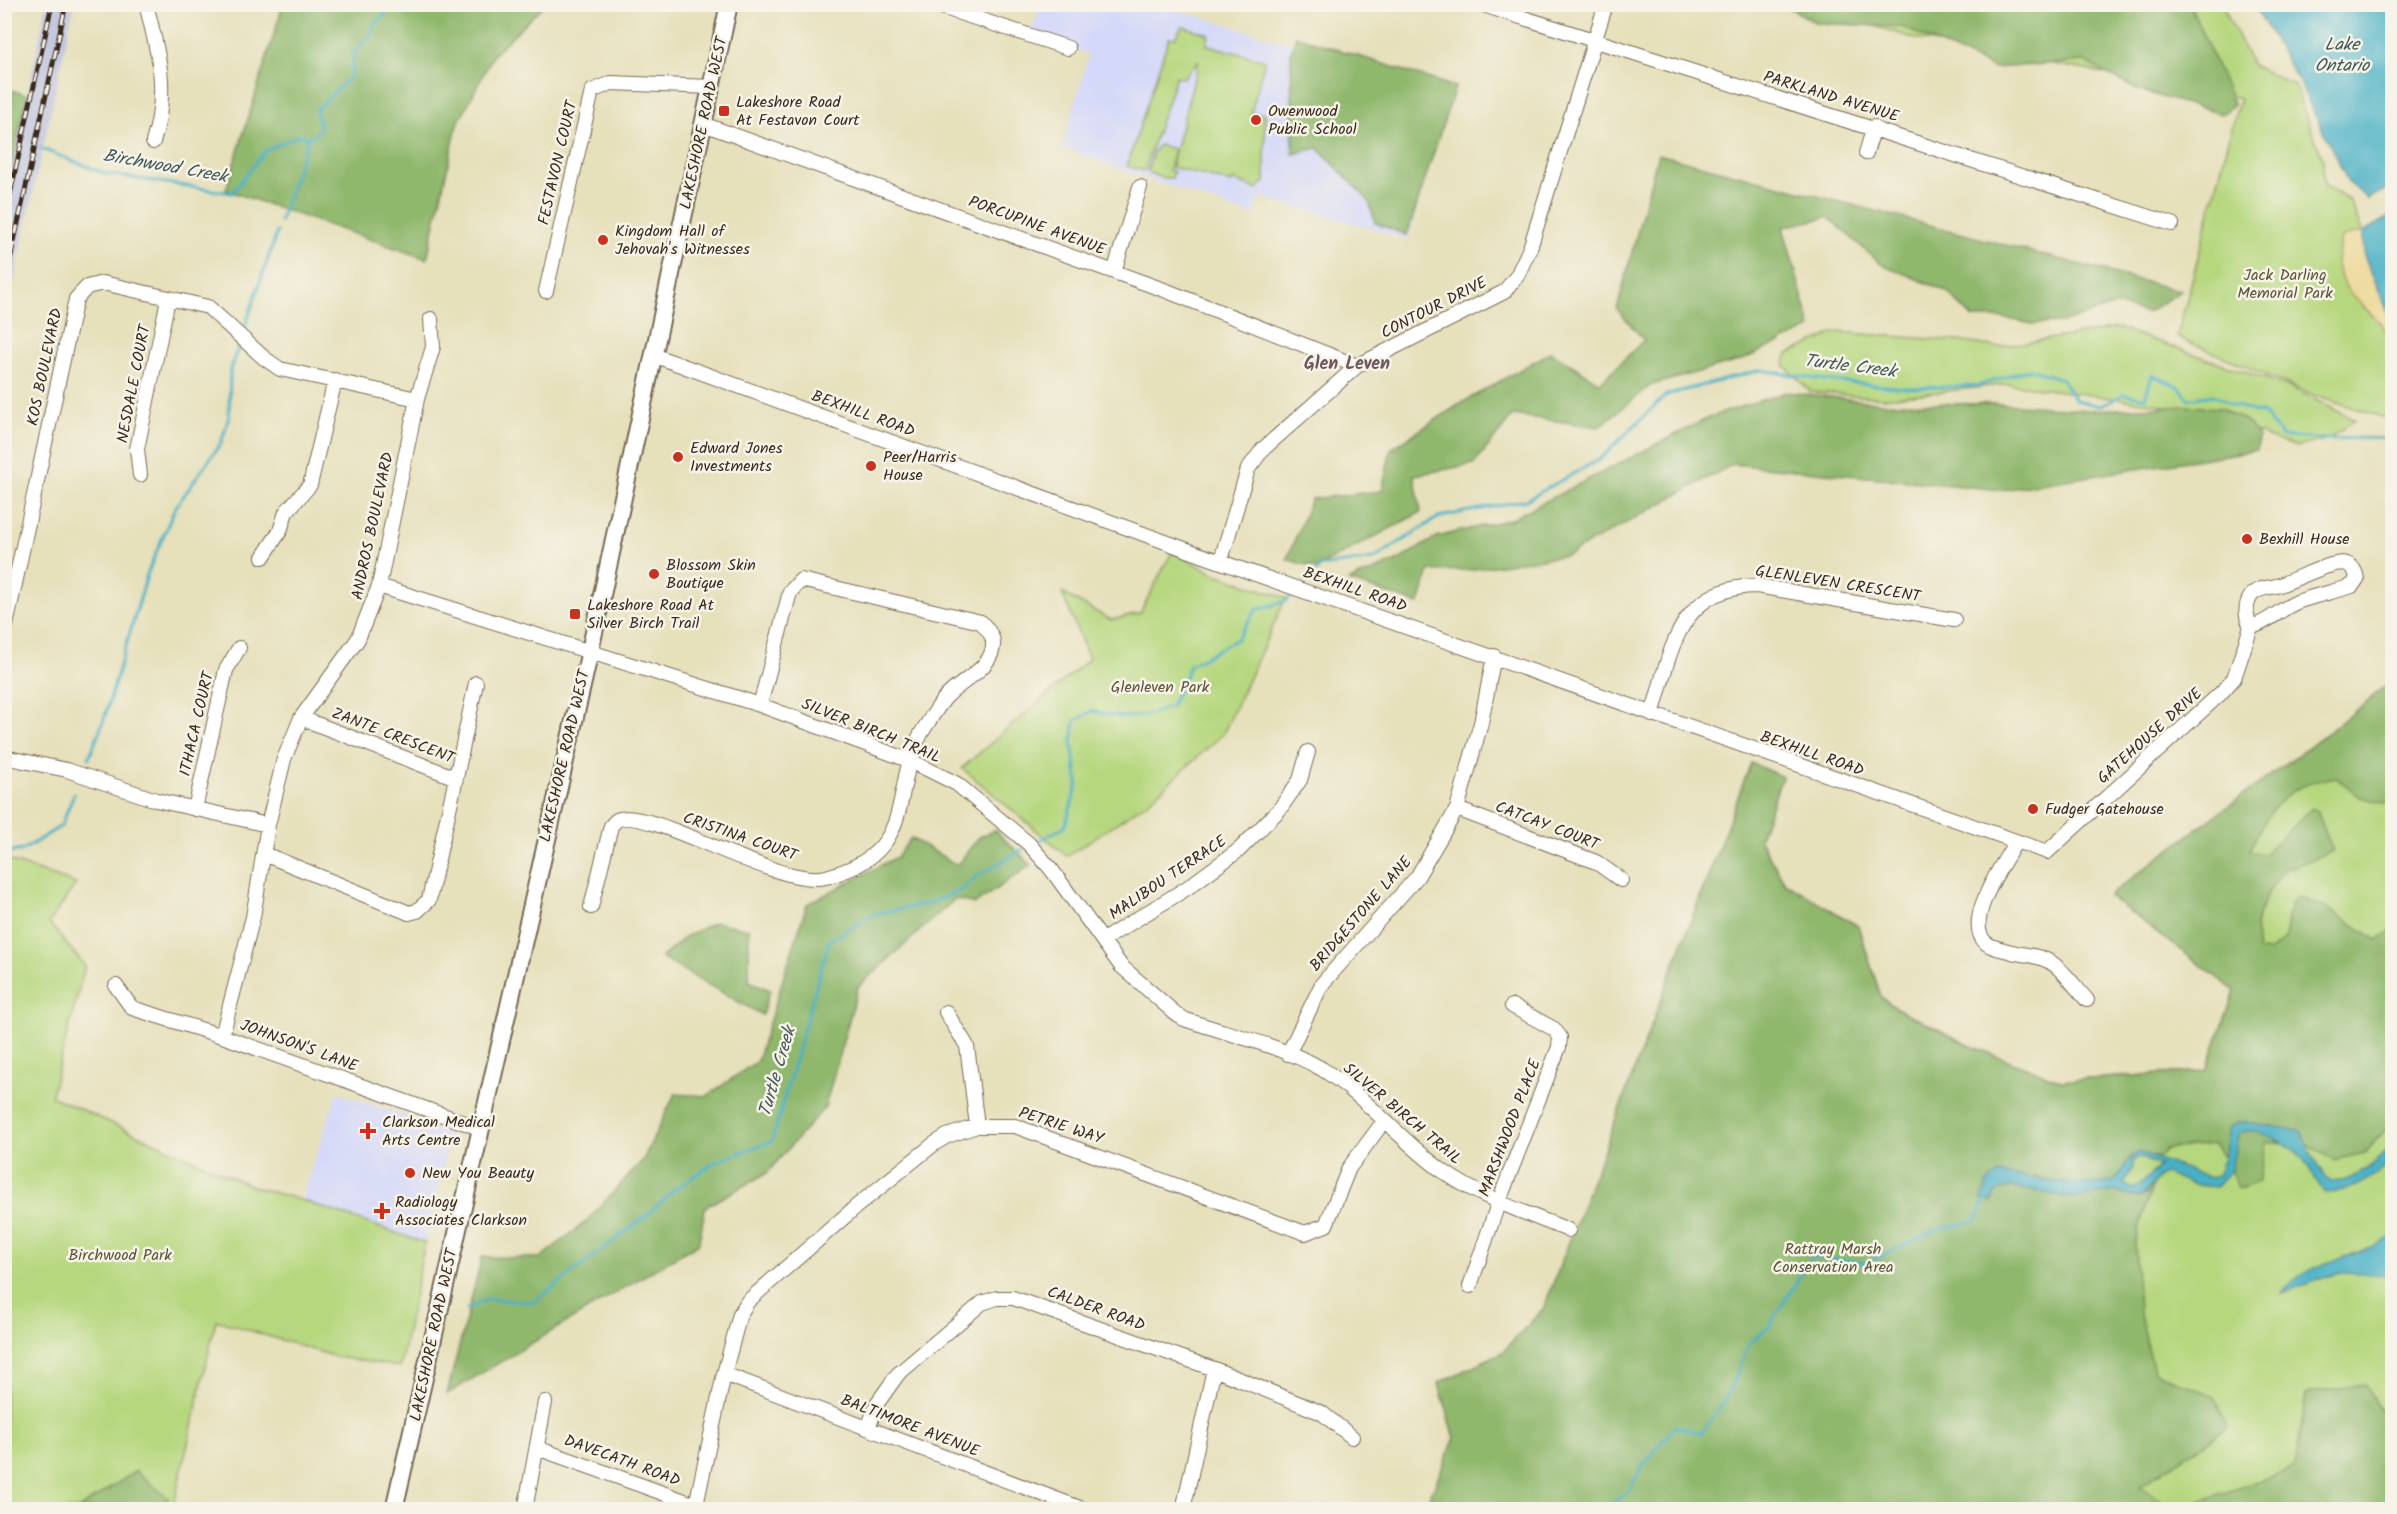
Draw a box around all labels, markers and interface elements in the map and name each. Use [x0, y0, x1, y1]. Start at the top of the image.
water label: Lake Ontario [2315, 31, 2371, 81]
street label: LAKESHORE ROAD WEST [673, 33, 735, 212]
street label: PARKLAND AVENUE [1760, 64, 1902, 130]
place label: Lakeshore Road At Festavon Court [736, 90, 860, 133]
street label: FESTAVON COURT [532, 97, 585, 228]
place label: Owenwood Public School [1268, 99, 1357, 142]
marker: Lakeshore Road At Festavon Court [717, 104, 731, 118]
marker: Owenwood Public School [1249, 113, 1263, 127]
water label: Birchwood Creek [101, 142, 232, 193]
street label: PORCUPINE AVENUE [965, 190, 1110, 263]
place label: Kingdom Hall of Jehovah's Witnesses [615, 219, 750, 262]
marker: Kingdom Hall of Jehovah's Witnesses [596, 233, 610, 247]
park label: Jack Darling Memorial Park [2237, 263, 2333, 306]
street label: CONTOUR DRIVE [1376, 270, 1492, 346]
street label: KOS BOULEVARD [20, 306, 70, 428]
street label: NESDALE COURT [110, 321, 158, 445]
water label: Turtle Creek [1802, 347, 1900, 387]
district label: Glen Leven [1304, 350, 1390, 379]
street label: BEXHILL ROAD [808, 384, 918, 444]
place label: Edward Jones Investments [690, 436, 783, 479]
place label: Peer/Harris House [883, 445, 957, 488]
street label: ANDROS BOULEVARD [345, 450, 401, 602]
marker: Edward Jones Investments [671, 450, 685, 464]
marker: Peer/Harris House [864, 459, 878, 473]
place label: Bexhill House [2259, 527, 2350, 552]
marker: Bexhill House [2240, 532, 2254, 546]
place label: Blossom Skin Boutique [666, 553, 756, 596]
street label: GLENLEVEN CRESCENT [1754, 559, 1924, 610]
street label: BEXHILL ROAD [1300, 561, 1410, 619]
marker: Blossom Skin Boutique [647, 567, 661, 581]
place label: Lakeshore Road At Silver Birch Trail [587, 593, 715, 636]
marker: Lakeshore Road At Silver Birch Trail [568, 607, 582, 621]
street label: LAKESHORE ROAD WEST [533, 666, 597, 845]
street label: ITHACA COURT [173, 668, 221, 779]
park label: Glenleven Park [1111, 675, 1210, 700]
street label: GATEHOUSE DRIVE [2092, 681, 2209, 790]
street label: SILVER BIRCH TRAIL [798, 692, 944, 770]
street label: ZANTE CRESCENT [328, 701, 459, 771]
street label: BEXHILL ROAD [1757, 725, 1867, 783]
street label: CATCAY COURT [1491, 795, 1604, 858]
place label: Fudger Gatehouse [2045, 797, 2164, 822]
marker: Fudger Gatehouse [2026, 802, 2040, 816]
street label: CRISTINA COURT [679, 806, 802, 869]
street label: MALIBOU TERRACE [1104, 829, 1232, 927]
street label: BRIDGESTONE LANE [1304, 850, 1419, 977]
street label: JOHNSON'S LANE [237, 1013, 362, 1079]
water label: Turtle Creek [751, 1021, 805, 1120]
street label: MARSHWOOD PLACE [1472, 1055, 1548, 1201]
street label: SILVER BIRCH TRAIL [1337, 1057, 1467, 1171]
street label: PETRIE WAY [1015, 1100, 1108, 1152]
place label: Clarkson Medical Arts Centre [382, 1110, 495, 1153]
marker: Clarkson Medical Arts Centre [359, 1122, 377, 1140]
place label: New You Beauty [422, 1161, 535, 1186]
marker: New You Beauty [403, 1166, 417, 1180]
place label: Radiology Associates Clarkson [395, 1190, 527, 1233]
marker: Radiology Associates Clarkson [373, 1202, 391, 1220]
park label: Rattray Marsh Conservation Area [1773, 1237, 1893, 1280]
park label: Birchwood Park [68, 1243, 172, 1268]
street label: LAKESHORE ROAD WEST [403, 1245, 465, 1424]
street label: CALDER ROAD [1043, 1280, 1149, 1338]
street label: BALTIMORE AVENUE [837, 1388, 984, 1464]
street label: DAVECATH ROAD [560, 1428, 684, 1494]

